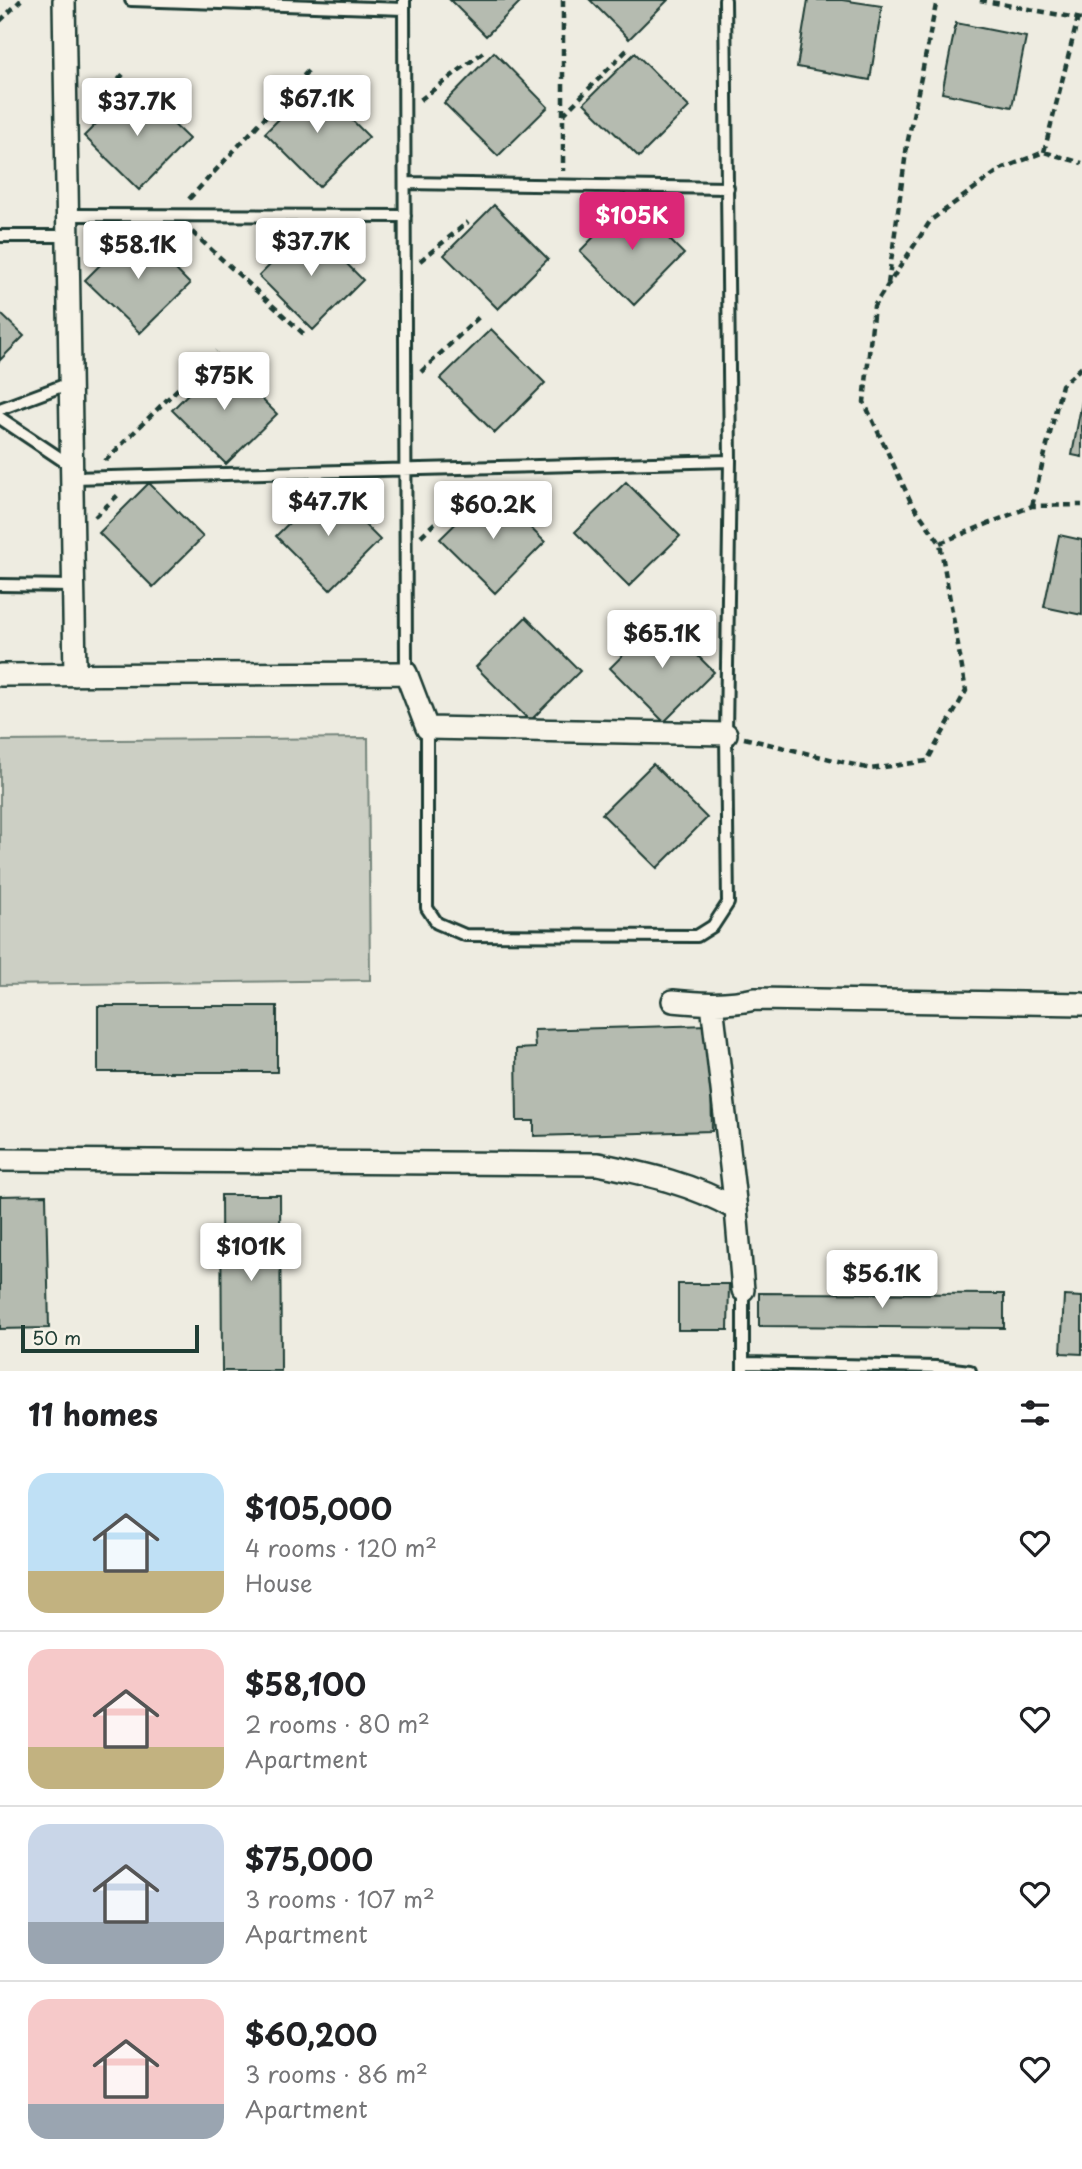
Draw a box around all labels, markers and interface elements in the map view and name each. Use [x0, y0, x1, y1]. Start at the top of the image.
pin: $67.1K [260, 76, 374, 135]
pin: $37.7K [80, 78, 194, 138]
text: $67.1K [280, 80, 354, 115]
text: $37.7K [98, 83, 176, 118]
pin: $105K [583, 192, 681, 252]
text: $105K [595, 197, 669, 232]
pin: $37.7K [254, 218, 368, 278]
pin: $58.1K [81, 222, 195, 281]
text: $37.7K [272, 223, 350, 258]
text: $58.1K [99, 226, 177, 261]
pin: $75K [183, 352, 265, 412]
text: $75K [194, 357, 254, 392]
pin: $47.7K [271, 478, 385, 538]
pin: $60.2K [436, 482, 550, 541]
text: $47.7K [288, 483, 368, 518]
text: $60.2K [450, 486, 536, 521]
pin: $65.1K [605, 610, 719, 670]
text: $65.1K [623, 615, 701, 650]
pin: $101K [202, 1224, 300, 1283]
text: $101K [216, 1228, 286, 1263]
pin: $56.1K [825, 1250, 939, 1310]
text: $56.1K [843, 1255, 921, 1290]
scale bar [21, 1322, 200, 1354]
text: 50 m [32, 1323, 81, 1351]
text: 11 homes [28, 1391, 158, 1436]
icon: filters [1016, 1394, 1054, 1432]
text: $105,000 [245, 1485, 392, 1530]
icon: home [84, 1501, 168, 1585]
icon: heart [1016, 1524, 1054, 1562]
text: 4 rooms · 120 m² [245, 1530, 437, 1565]
text: House [245, 1565, 312, 1600]
text: $58,100 [245, 1661, 366, 1706]
icon: home [84, 1677, 168, 1761]
icon: heart [1016, 1700, 1054, 1738]
text: 2 rooms · 80 m² [245, 1706, 430, 1741]
text: Apartment [245, 1741, 368, 1776]
text: $75,000 [245, 1836, 373, 1881]
icon: home [84, 1852, 168, 1936]
icon: heart [1016, 1875, 1054, 1913]
text: 3 rooms · 107 m² [245, 1881, 435, 1916]
text: Apartment [245, 1916, 368, 1951]
text: $60,200 [245, 2011, 377, 2056]
icon: home [84, 2027, 168, 2111]
icon: heart [1016, 2050, 1054, 2088]
text: 3 rooms · 86 m² [245, 2056, 428, 2091]
text: Apartment [245, 2091, 368, 2126]

